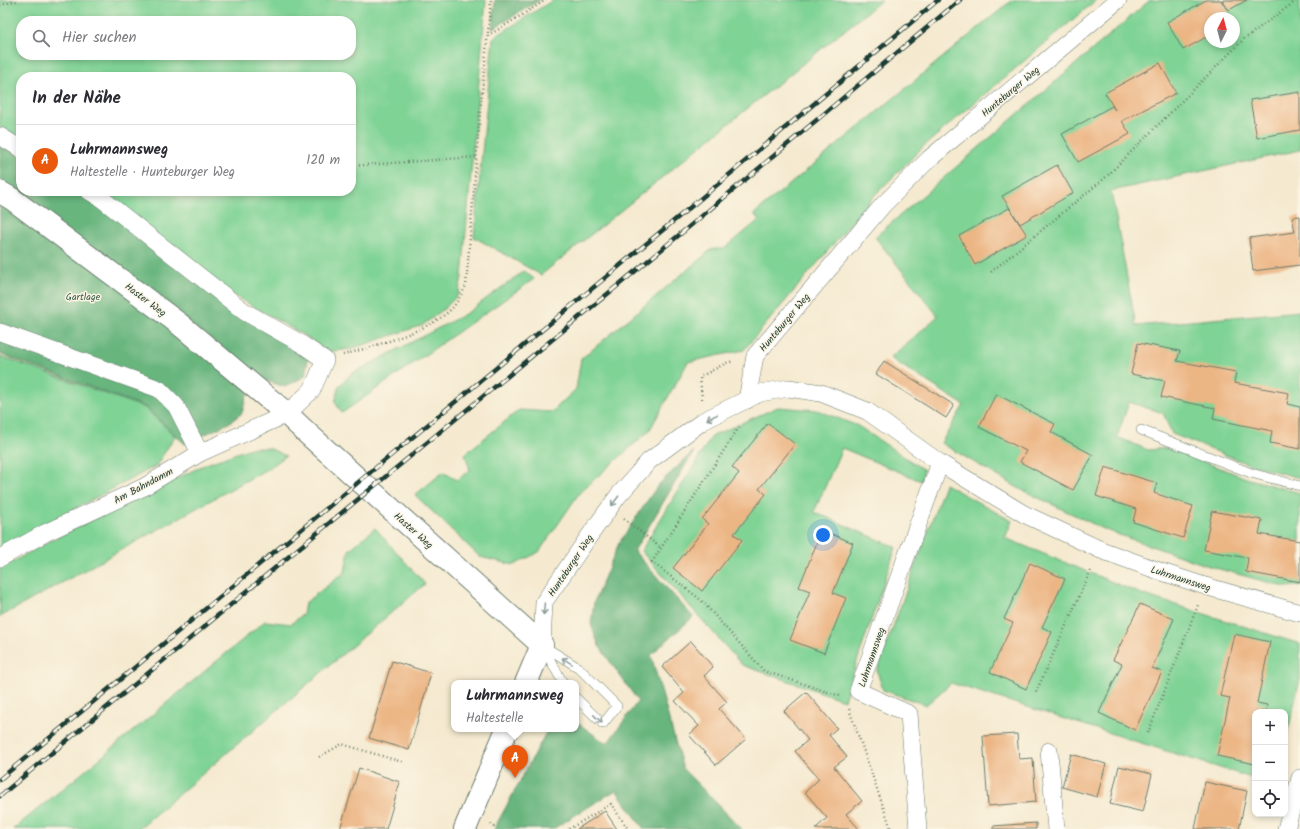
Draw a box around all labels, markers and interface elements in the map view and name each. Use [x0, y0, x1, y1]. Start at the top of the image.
north arrow [1204, 12, 1240, 48]
search box [16, 16, 356, 60]
text: Hier suchen [62, 26, 136, 50]
icon: search [30, 27, 52, 49]
street label: Hunteburger Weg [978, 62, 1044, 121]
text: In der Nähe [32, 85, 121, 112]
text: Luhrmannsweg [70, 138, 168, 162]
text: A [41, 150, 49, 171]
text: 120 m [306, 150, 340, 171]
text: Haltestelle · Hunteburger Weg [70, 162, 235, 183]
street label: Haster Weg [121, 279, 170, 321]
park label: Gartlage [66, 289, 101, 305]
street label: Hunteburger Weg [755, 290, 814, 355]
one-way arrow [706, 414, 718, 421]
street label: Am Bahndamm [111, 463, 176, 508]
one-way arrow [610, 496, 619, 507]
street label: Haster Weg [390, 509, 437, 553]
your location [813, 525, 833, 545]
street label: Hunteburger Weg [544, 531, 598, 600]
street label: Luhrmannsweg [1148, 562, 1213, 596]
one-way arrow [541, 602, 548, 615]
street label: Luhrmannsweg [854, 625, 890, 689]
one-way arrow [562, 657, 573, 665]
popup [451, 680, 579, 732]
text: Luhrmannsweg [466, 684, 564, 708]
text: Haltestelle [466, 708, 523, 729]
map controls [1252, 709, 1288, 817]
button: + [1252, 709, 1288, 745]
one-way arrow [593, 714, 603, 724]
pin: A [502, 745, 528, 778]
button: − [1252, 745, 1288, 781]
button: locate [1252, 781, 1288, 817]

